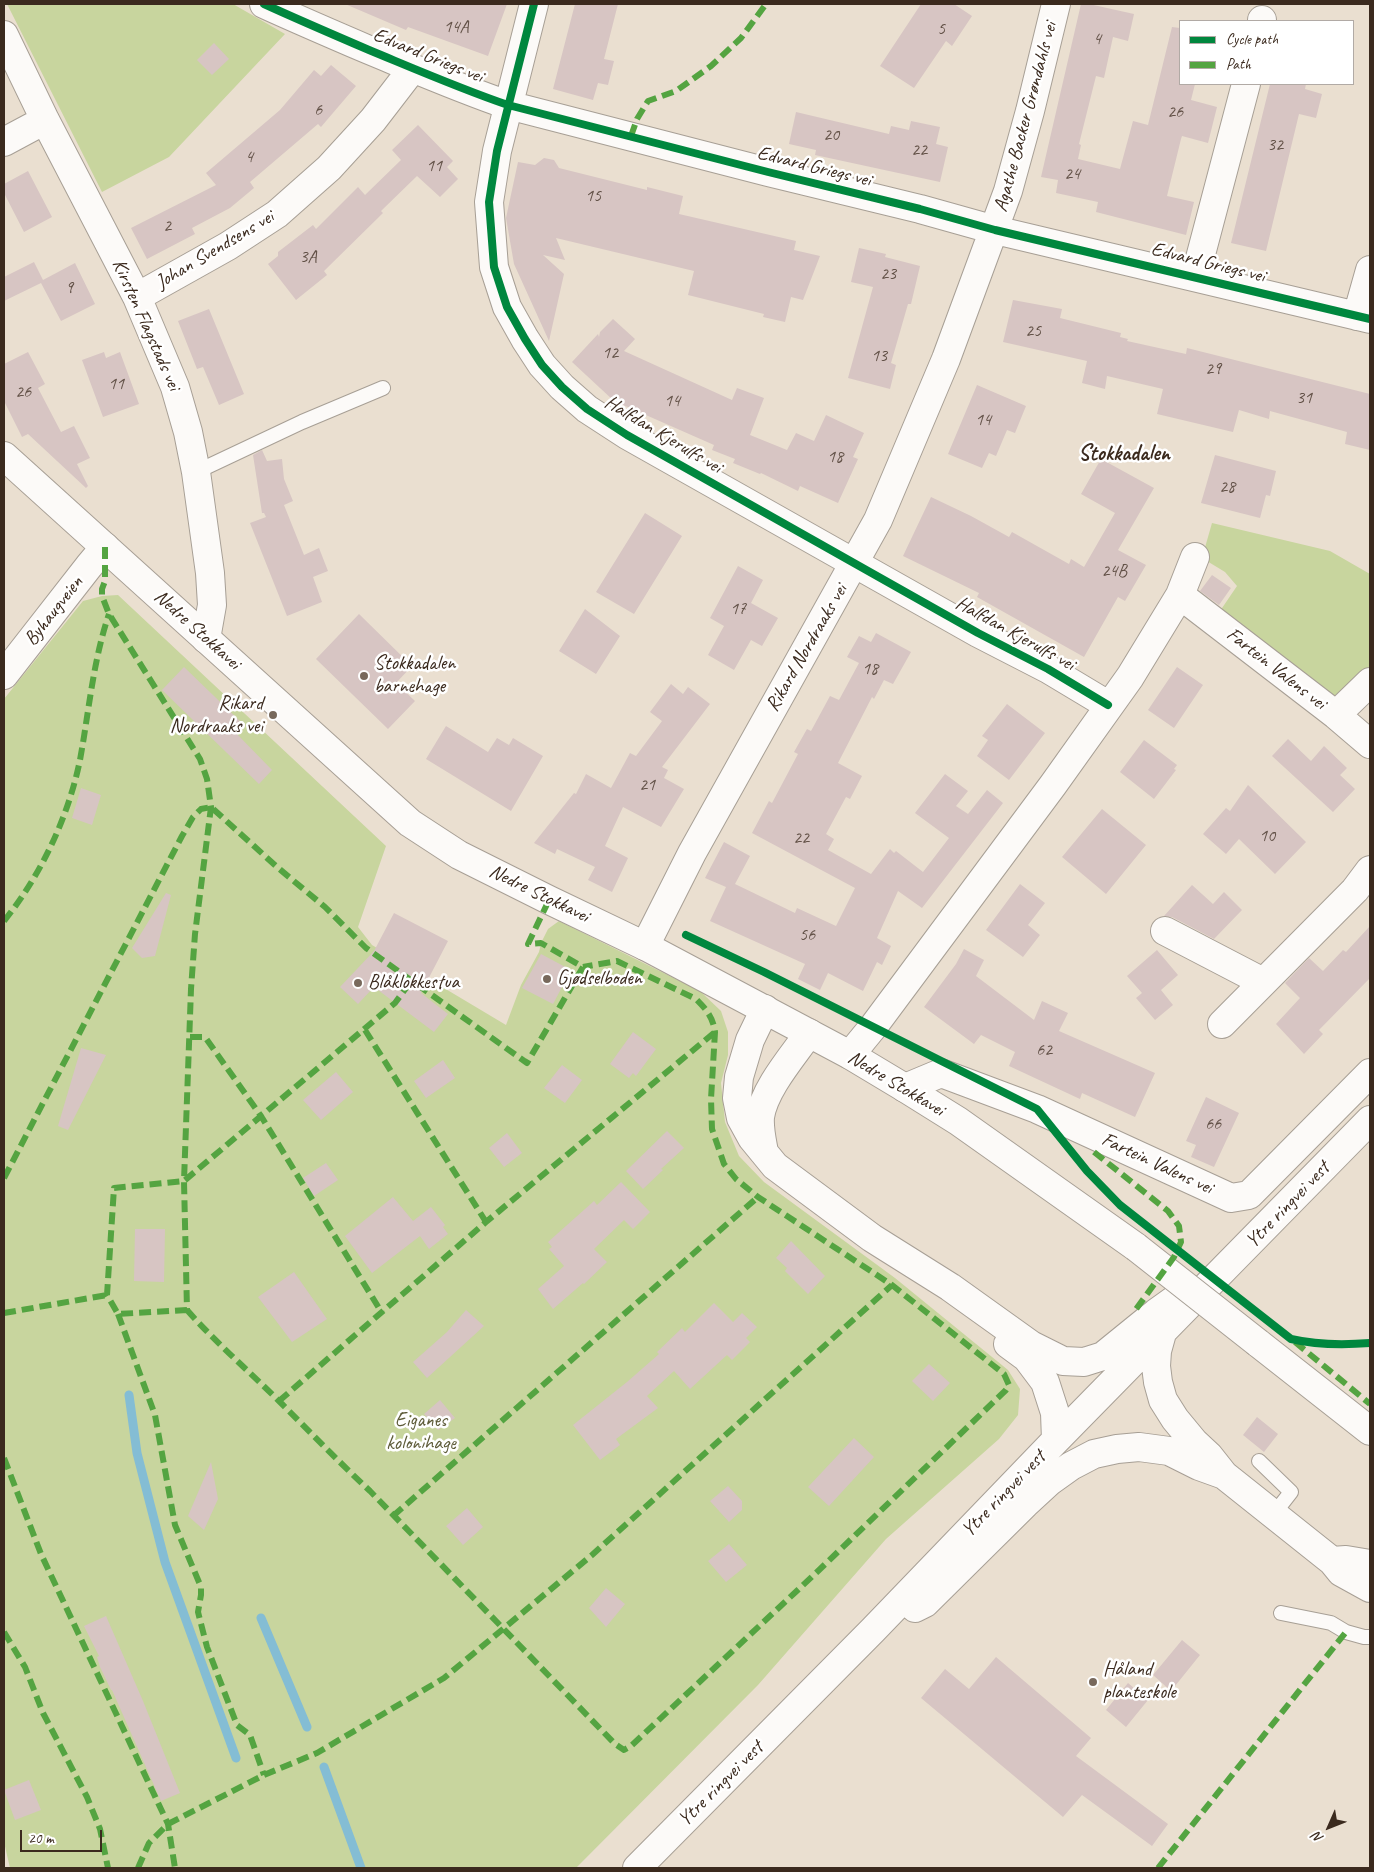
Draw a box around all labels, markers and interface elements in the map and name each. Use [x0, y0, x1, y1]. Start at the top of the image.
house number: 14A [443, 16, 469, 38]
house number: 5 [937, 18, 945, 40]
street label: Agathe Backer Grøndahls vei [989, 19, 1063, 215]
legend [1179, 20, 1354, 85]
street label: Edvard Griegs vei [369, 23, 487, 89]
house number: 4 [1093, 28, 1101, 50]
text: Cycle path [1226, 30, 1278, 49]
text: Path [1226, 55, 1251, 74]
house number: 6 [314, 99, 322, 121]
house number: 26 [1167, 101, 1183, 123]
house number: 20 [823, 124, 839, 146]
house number: 32 [1267, 134, 1283, 156]
house number: 22 [911, 139, 927, 161]
street label: Edvard Griegs vei [755, 141, 873, 193]
house number: 4 [245, 146, 253, 168]
house number: 11 [426, 155, 442, 177]
house number: 24 [1064, 163, 1080, 185]
house number: 15 [585, 185, 601, 207]
street label: Johan Svendsens vei [152, 205, 278, 295]
house number: 2 [163, 215, 171, 237]
street label: Edvard Griegs vei [1149, 237, 1267, 289]
house number: 3A [299, 246, 317, 268]
street label: Kirsten Flagstads vei [106, 256, 186, 394]
house number: 23 [880, 263, 896, 285]
house number: 9 [65, 277, 73, 299]
house number: 25 [1025, 320, 1041, 342]
house number: 12 [602, 342, 618, 364]
house number: 13 [871, 345, 887, 367]
house number: 29 [1205, 358, 1221, 380]
house number: 11 [108, 373, 124, 395]
house number: 26 [15, 381, 31, 403]
house number: 31 [1296, 387, 1312, 409]
house number: 14 [664, 390, 680, 412]
street label: Halfdan Kjerulfs vei [600, 391, 726, 479]
house number: 14 [975, 409, 991, 431]
district label: Stokkadalen [1078, 441, 1170, 467]
house number: 18 [827, 446, 843, 468]
house number: 28 [1219, 476, 1235, 498]
house number: 24B [1101, 560, 1127, 582]
street label: Byhaugveien [19, 571, 89, 651]
street label: Rikard Nordraaks vei [761, 580, 853, 716]
street label: Nedre Stokkavei [149, 585, 245, 675]
street label: Halfdan Kjerulfs vei [951, 591, 1079, 677]
house number: 17 [730, 598, 746, 620]
street label: Fartein Valens vei [1221, 623, 1331, 715]
place label: Stokkadalen barnehage [374, 652, 455, 699]
house number: 18 [862, 658, 878, 680]
marker: Stokkadalen barnehage [358, 670, 370, 682]
place label: Rikard Nordraaks vei [170, 692, 263, 739]
marker: Rikard Nordraaks vei [267, 709, 279, 721]
house number: 21 [639, 774, 655, 796]
house number: 10 [1259, 825, 1275, 847]
house number: 22 [793, 827, 809, 849]
street label: Nedre Stokkavei [485, 859, 593, 929]
house number: 56 [799, 924, 815, 946]
place label: Gjødselboden [557, 967, 642, 991]
place label: Blåklokkestua [368, 971, 459, 995]
marker: Gjødselboden [541, 973, 553, 985]
marker: Blåklokkestua [352, 977, 364, 989]
house number: 62 [1036, 1039, 1052, 1061]
street label: Nedre Stokkavei [843, 1046, 949, 1122]
house number: 66 [1205, 1113, 1221, 1135]
street label: Fartein Valens vei [1098, 1128, 1216, 1200]
street label: Ytre ringvei vest [1241, 1157, 1335, 1253]
park label: Eiganes kolonihage [386, 1409, 456, 1456]
street label: Ytre ringvei vest [957, 1446, 1051, 1542]
place label: Håland planteskole [1103, 1658, 1176, 1705]
marker: Håland planteskole [1087, 1676, 1099, 1688]
street label: Ytre ringvei vest [673, 1736, 769, 1832]
north arrow [1304, 1802, 1354, 1852]
scale bar [22, 1820, 105, 1852]
text: 20 m [28, 1829, 54, 1848]
text: N [1309, 1829, 1327, 1847]

